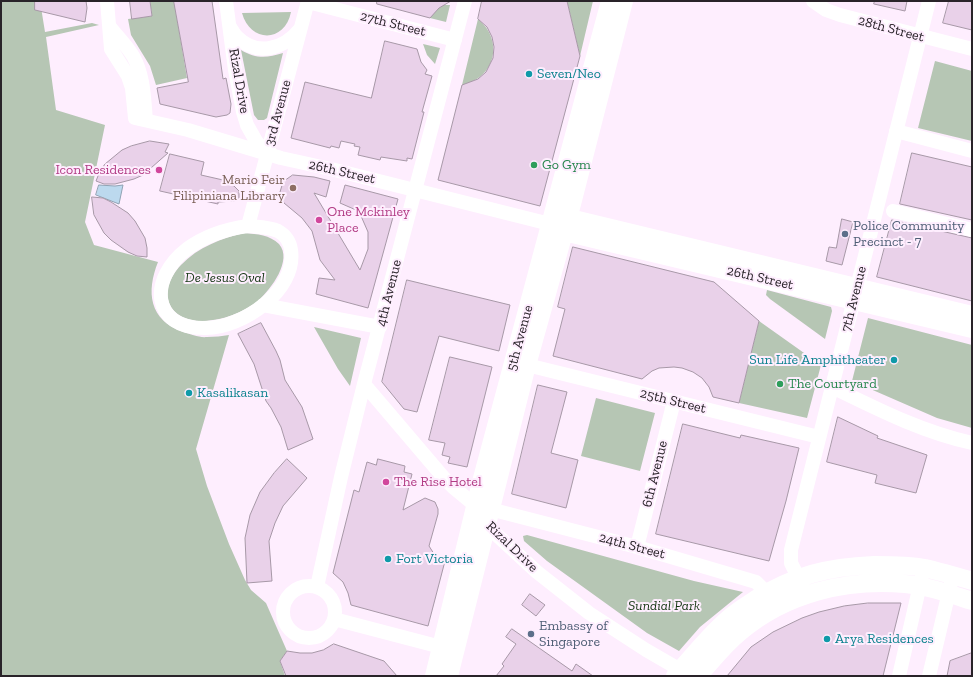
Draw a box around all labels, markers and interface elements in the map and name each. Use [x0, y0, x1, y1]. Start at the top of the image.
street label: 27th Street [359, 8, 427, 40]
street label: 28th Street [856, 12, 926, 46]
street label: Rizal Drive [225, 47, 253, 115]
place label: Seven/Neo [537, 66, 601, 82]
marker: Seven/Neo [524, 69, 534, 79]
street label: 3rd Avenue [261, 78, 295, 148]
street label: 26th Street [307, 156, 377, 188]
place label: Go Gym [542, 157, 591, 173]
marker: Go Gym [529, 160, 539, 170]
place label: Icon Residences [55, 162, 151, 178]
marker: Icon Residences [154, 165, 164, 175]
place label: Mario Feir Filipiniana Library [173, 172, 285, 204]
marker: Mario Feir Filipiniana Library [288, 183, 298, 193]
place label: One Mckinley Place [327, 204, 410, 236]
marker: One Mckinley Place [314, 215, 324, 225]
place label: Police Community Precinct - 7 [853, 218, 964, 250]
marker: Police Community Precinct - 7 [840, 229, 850, 239]
street label: 4th Avenue [373, 258, 405, 328]
street label: 26th Street [725, 262, 795, 294]
street label: 7th Avenue [838, 264, 870, 334]
park label: De Jesus Oval [185, 270, 265, 286]
street label: 5th Avenue [503, 303, 537, 373]
place label: Sun Life Amphitheater [749, 352, 886, 368]
marker: Sun Life Amphitheater [889, 355, 899, 365]
place label: The Courtyard [788, 376, 877, 392]
marker: The Courtyard [775, 379, 785, 389]
place label: Kasalikasan [197, 385, 268, 401]
street label: 25th Street [638, 385, 708, 417]
marker: Kasalikasan [184, 388, 194, 398]
street label: 6th Avenue [639, 439, 671, 509]
place label: The Rise Hotel [394, 474, 482, 490]
marker: The Rise Hotel [381, 477, 391, 487]
street label: Rizal Drive [483, 518, 541, 576]
street label: 24th Street [597, 529, 667, 563]
place label: Fort Victoria [396, 551, 473, 567]
marker: Fort Victoria [383, 554, 393, 564]
park label: Sundial Park [628, 598, 700, 614]
place label: Embassy of Singapore [539, 618, 608, 650]
marker: Embassy of Singapore [526, 629, 536, 639]
place label: Arya Residences [835, 631, 934, 647]
marker: Arya Residences [822, 634, 832, 644]

